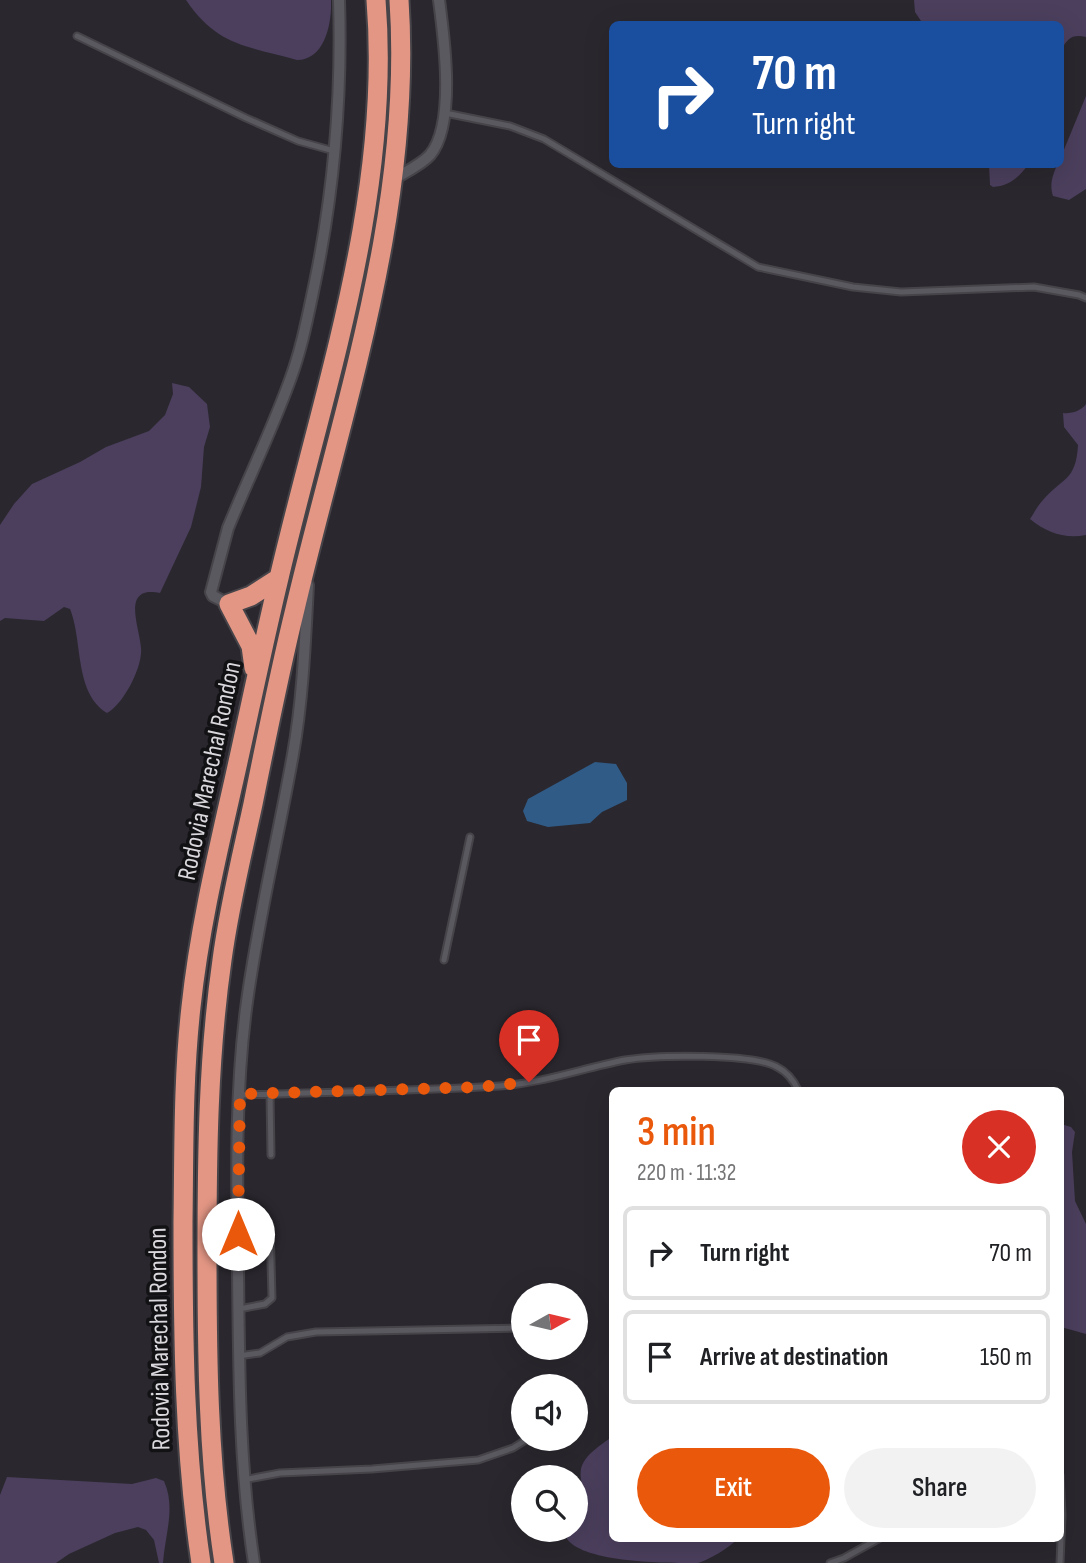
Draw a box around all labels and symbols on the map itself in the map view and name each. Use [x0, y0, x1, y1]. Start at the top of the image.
street label: Rodovia Marechal Rondon [172, 659, 248, 883]
pin [499, 1010, 559, 1082]
position arrow [201, 1197, 275, 1271]
street label: Rodovia Marechal Rondon [143, 1227, 177, 1451]
north arrow [511, 1283, 588, 1360]

